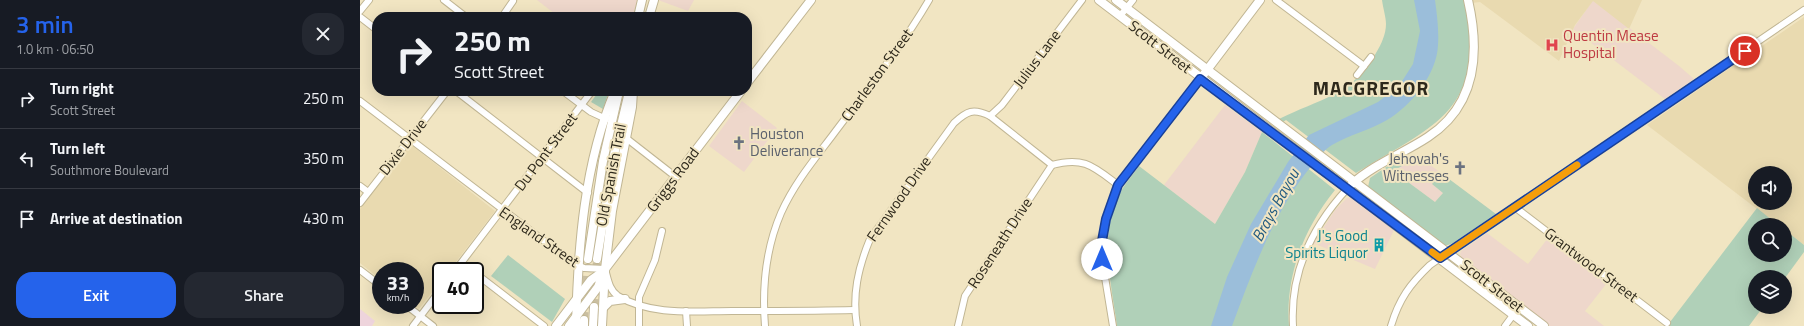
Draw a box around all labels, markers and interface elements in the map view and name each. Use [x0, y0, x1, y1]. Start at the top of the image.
text: 3 min [16, 6, 74, 42]
button: close [302, 13, 344, 55]
street label: Scott Street [1124, 14, 1197, 79]
text: 250 m [454, 19, 531, 62]
street label: Charleston Street [835, 23, 919, 126]
place label: Quentin Mease Hospital [1563, 24, 1659, 64]
street label: Julius Lane [1007, 25, 1066, 93]
icon: right [388, 28, 440, 80]
pin [1728, 34, 1762, 68]
hospital icon: Quentin Mease Hospital [1544, 37, 1560, 53]
text: 1.0 km · 06:50 [16, 39, 94, 59]
icon: arrive [1734, 40, 1756, 62]
text: Scott Street [454, 58, 544, 85]
district label: MACGREGOR [1313, 73, 1429, 102]
text: Turn right [50, 77, 114, 100]
text: 250 m [303, 87, 344, 110]
icon: right [16, 88, 38, 110]
text: Scott Street [50, 100, 115, 120]
street label: Du Pont Street [508, 107, 583, 196]
street label: Dixie Drive [373, 113, 432, 180]
street label: Old Spanish Trail [589, 122, 632, 228]
place label: Houston Deliverance [750, 122, 823, 162]
church icon: Houston Deliverance [731, 135, 747, 151]
text: Turn left [50, 137, 105, 160]
street label: Griggs Road [641, 142, 705, 217]
text: 350 m [303, 147, 344, 170]
place label: Jehovah's Witnesses [1383, 147, 1449, 187]
icon: left [16, 148, 38, 170]
street label: Fernwood Drive [861, 151, 937, 246]
text: Southmore Boulevard [50, 160, 169, 180]
church icon: Jehovah's Witnesses [1452, 160, 1468, 176]
water label: Brays Bayou [1245, 163, 1305, 246]
map controls [1748, 166, 1792, 314]
button: sound [1748, 166, 1792, 210]
street label: Roseneath Drive [962, 193, 1038, 293]
street label: England Street [495, 200, 585, 273]
text: Arrive at destination [50, 207, 183, 230]
text: 430 m [303, 207, 344, 230]
icon: arrive [16, 208, 38, 230]
button: search [1748, 218, 1792, 262]
street label: Grantwood Street [1540, 222, 1644, 308]
place label: J's Good Spirits Liquor [1285, 224, 1368, 264]
building icon: J's Good Spirits Liquor [1371, 237, 1387, 253]
position arrow [1081, 238, 1123, 280]
street label: Scott Street [1456, 253, 1529, 318]
speed limit sign: 40 [432, 262, 484, 314]
text: 33 [387, 267, 409, 298]
button: layers [1748, 270, 1792, 314]
button: Exit [16, 272, 176, 318]
button: Share [184, 272, 344, 318]
text: km/h [387, 290, 409, 305]

